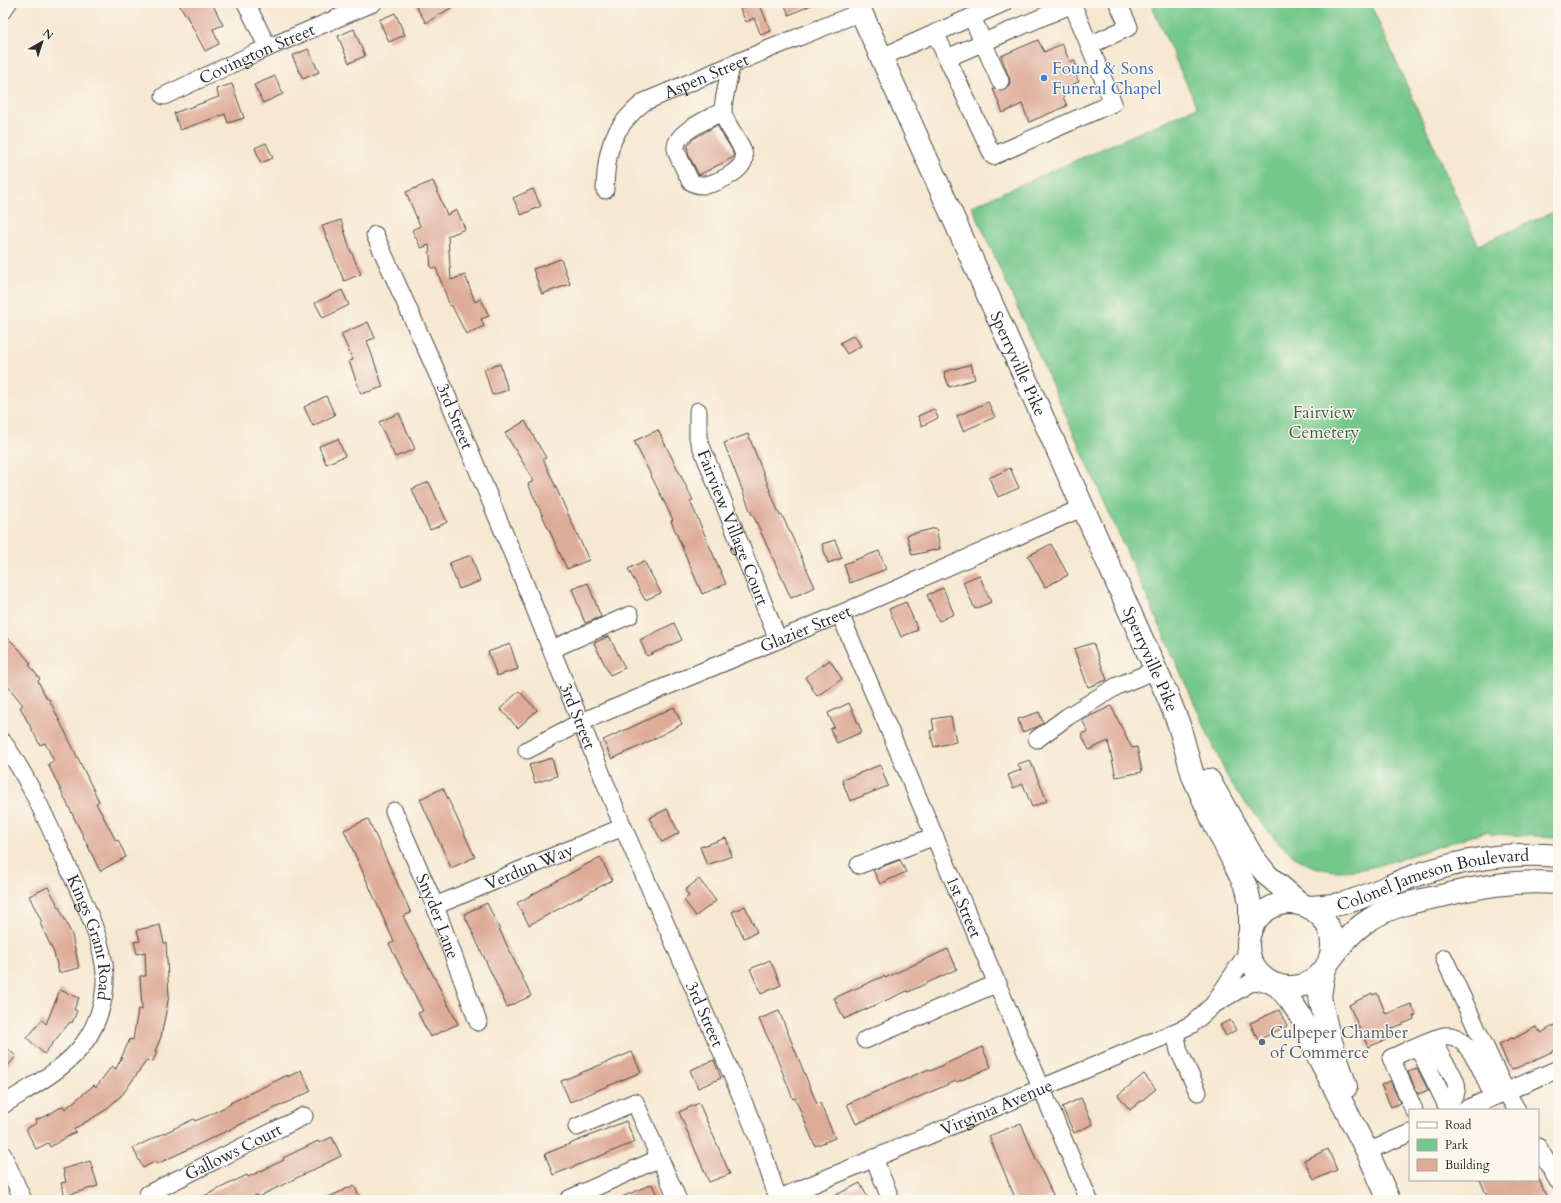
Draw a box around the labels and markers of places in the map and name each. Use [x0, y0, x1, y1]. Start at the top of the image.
place label: Found & Sons Funeral Chapel [1052, 57, 1162, 100]
marker: Found & Sons Funeral Chapel [1039, 73, 1049, 83]
place label: Culpeper Chamber of Commerce [1270, 1021, 1409, 1064]
marker: Culpeper Chamber of Commerce [1257, 1037, 1267, 1047]

